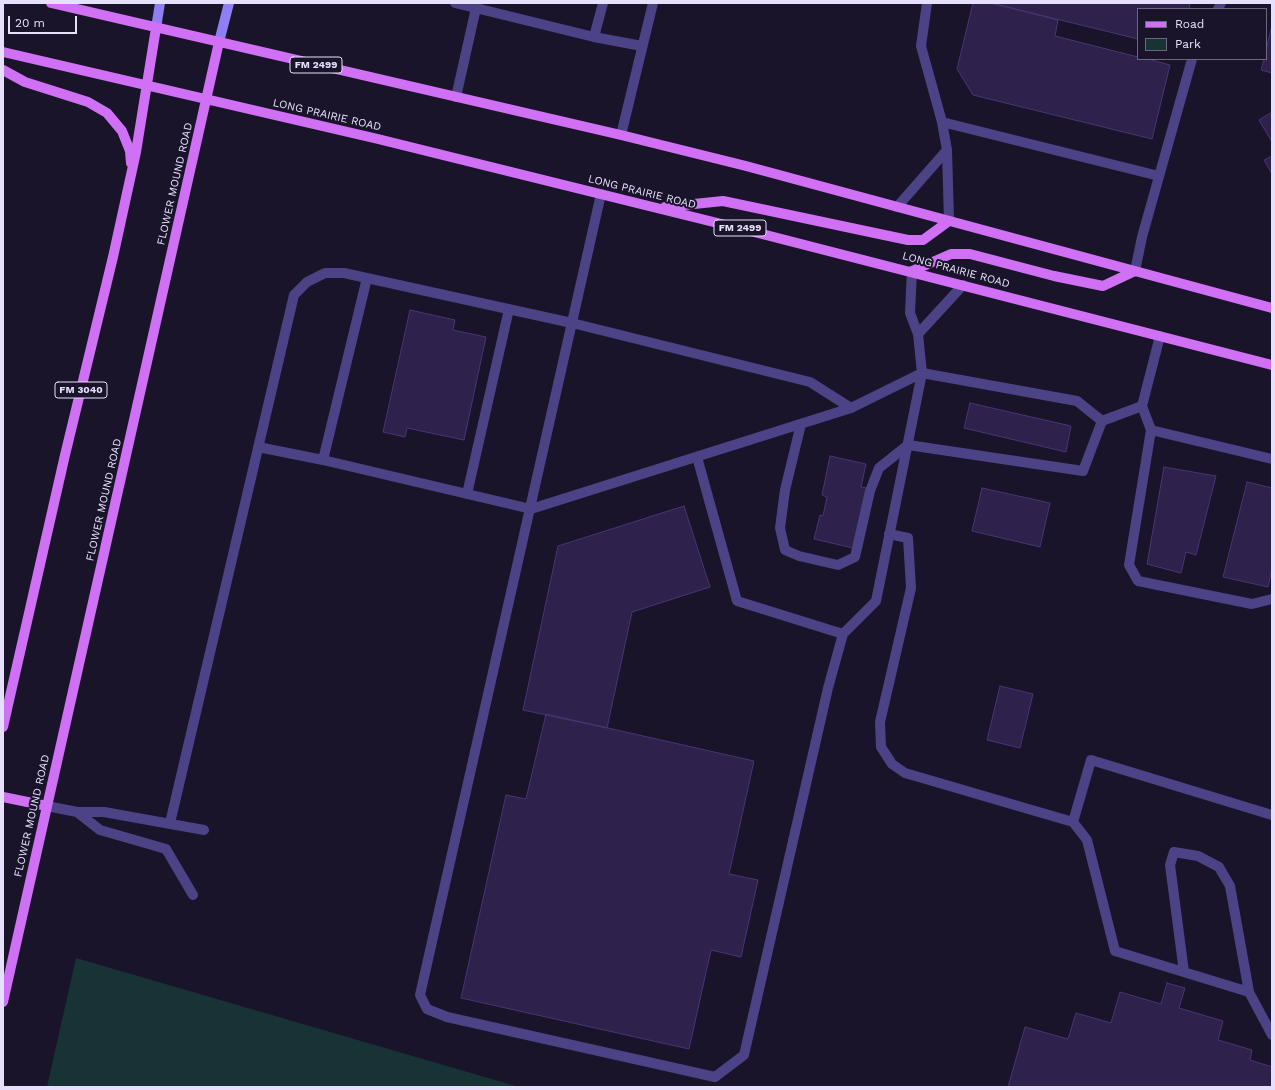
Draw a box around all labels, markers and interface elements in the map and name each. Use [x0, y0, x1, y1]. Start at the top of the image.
scale bar [10, 8, 79, 34]
legend [1137, 8, 1267, 60]
text: 20 m [15, 16, 45, 30]
text: Road [1175, 17, 1204, 31]
text: Park [1175, 37, 1201, 51]
road number: FM 2499 [290, 57, 342, 73]
street label: LONG PRAIRIE ROAD [272, 96, 382, 134]
street label: FLOWER MOUND ROAD [154, 121, 196, 247]
street label: LONG PRAIRIE ROAD [587, 172, 697, 212]
road number: FM 2499 [714, 220, 766, 236]
street label: LONG PRAIRIE ROAD [901, 249, 1011, 291]
road number: FM 3040 [55, 382, 107, 398]
street label: FLOWER MOUND ROAD [83, 437, 125, 563]
street label: FLOWER MOUND ROAD [11, 753, 53, 879]

